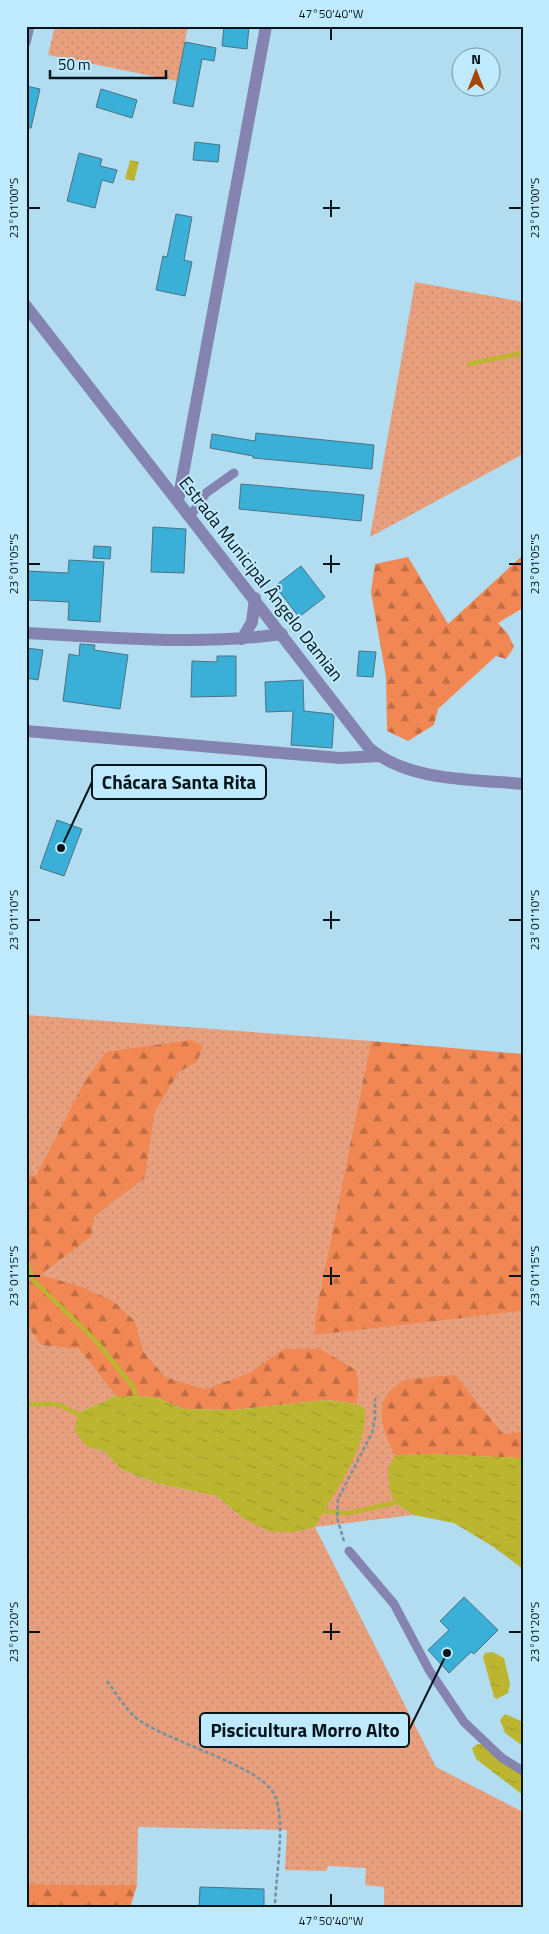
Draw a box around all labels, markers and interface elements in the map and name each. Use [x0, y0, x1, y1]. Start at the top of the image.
text: 47°50'40"W [299, 4, 364, 23]
scale bar [50, 48, 166, 80]
north arrow [452, 48, 502, 98]
text: N [471, 48, 481, 69]
text: 50 m [58, 53, 91, 76]
text: 23°01'00"S [4, 178, 23, 238]
text: 23°01'00"S [525, 178, 544, 238]
street label: Estrada Municipal Ângelo Damian [173, 470, 350, 687]
text: 23°01'05"S [4, 534, 23, 594]
text: 23°01'05"S [525, 534, 544, 594]
callout: Chácara Santa Rita [92, 765, 266, 799]
text: Chácara Santa Rita [102, 767, 256, 796]
text: 23°01'10"S [4, 890, 23, 950]
text: 23°01'10"S [525, 890, 544, 950]
text: 23°01'15"S [4, 1246, 23, 1306]
text: 23°01'15"S [525, 1246, 544, 1306]
text: 23°01'20"S [4, 1602, 23, 1662]
text: 23°01'20"S [525, 1602, 544, 1662]
callout: Piscicultura Morro Alto [200, 1713, 409, 1747]
text: Piscicultura Morro Alto [210, 1715, 400, 1744]
text: 47°50'40"W [299, 1911, 364, 1930]

